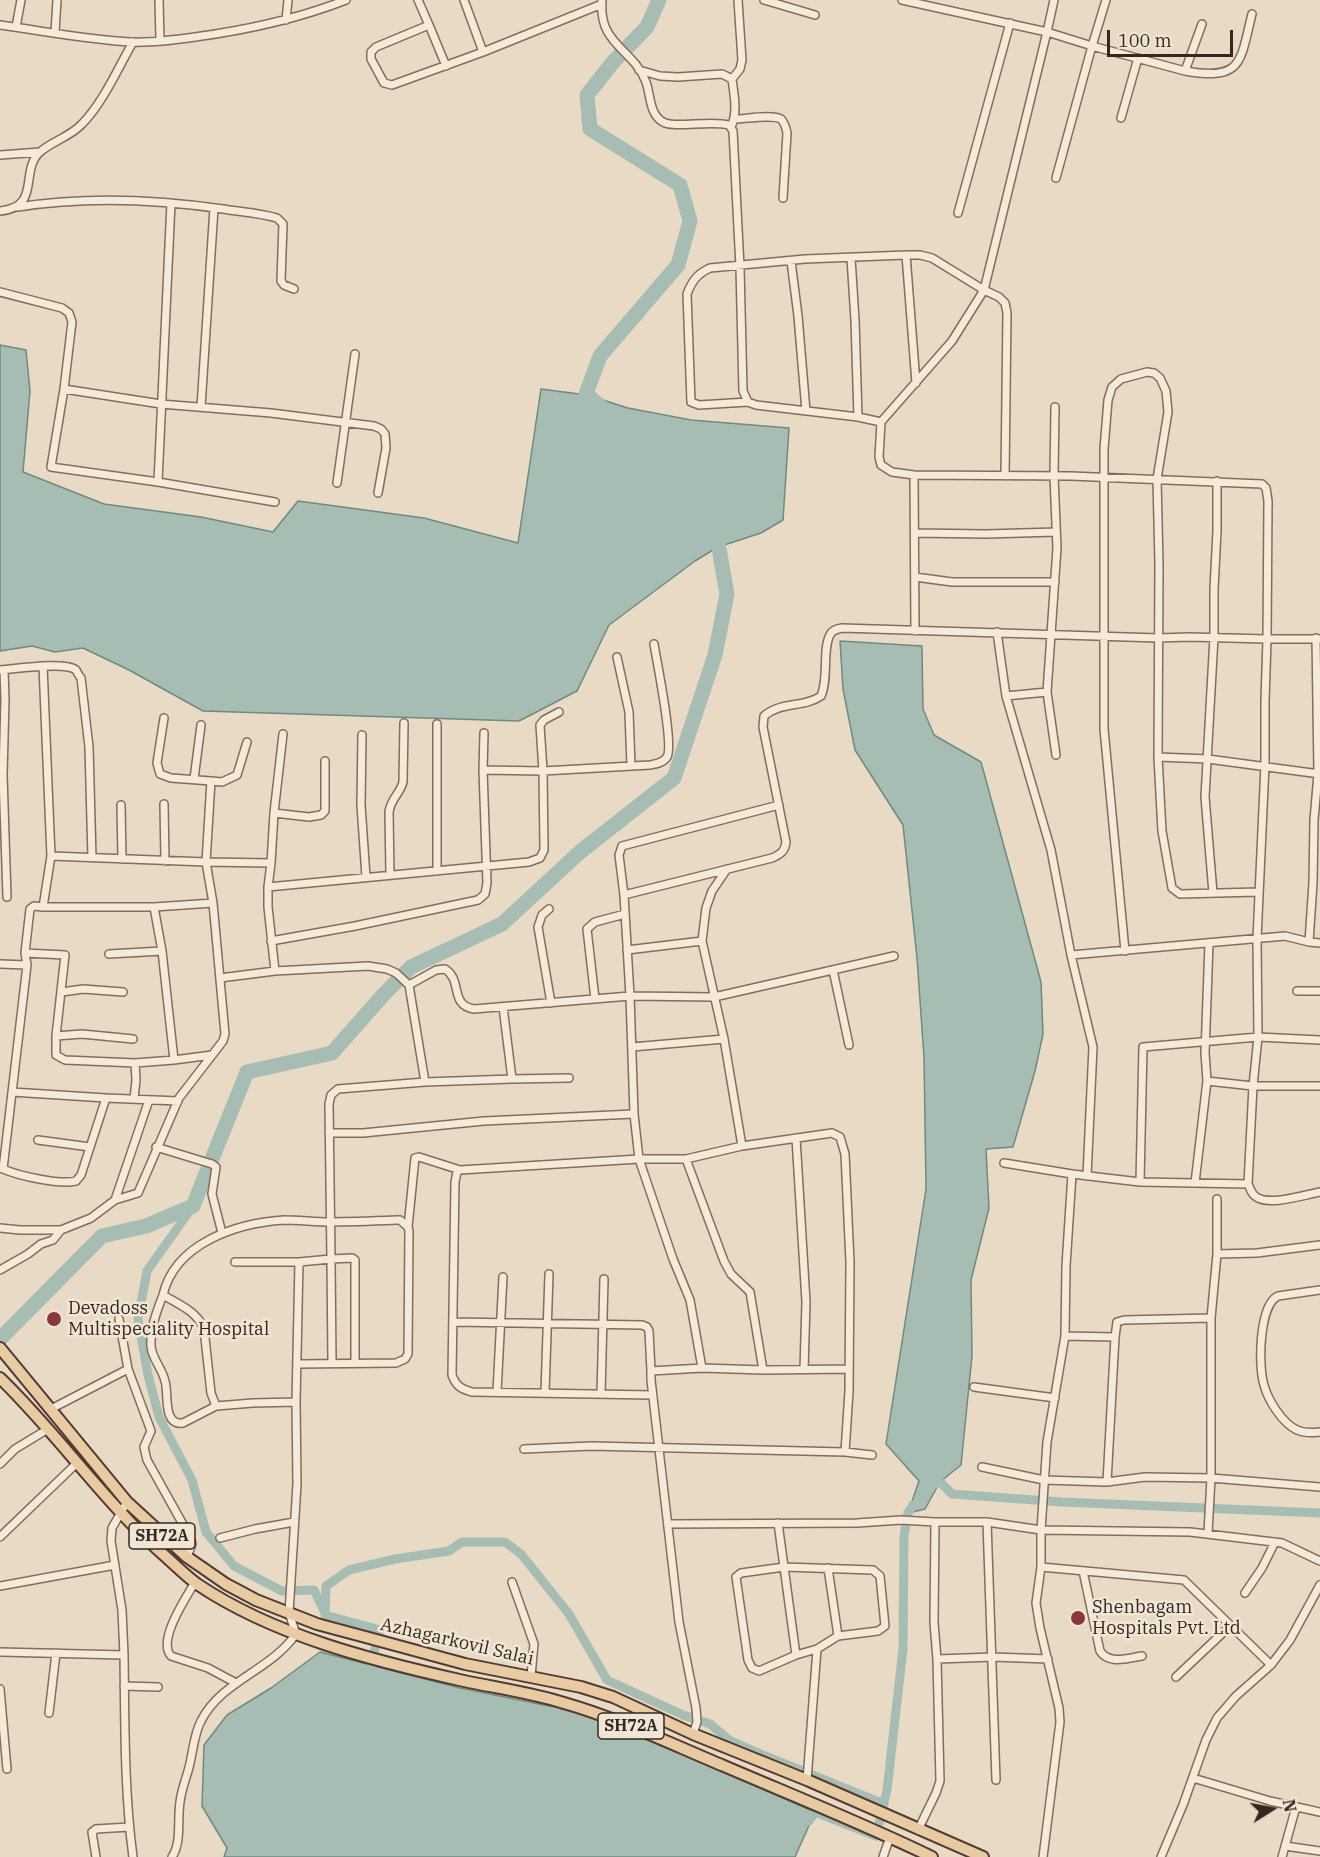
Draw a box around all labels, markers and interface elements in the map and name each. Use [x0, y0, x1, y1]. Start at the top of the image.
scale bar [1110, 18, 1236, 56]
text: 100 m [1118, 29, 1172, 52]
place label: Devadoss Multispeciality Hospital [68, 1298, 269, 1340]
marker: Devadoss Multispeciality Hospital [45, 1310, 63, 1328]
road number: SH72A [129, 1523, 195, 1549]
place label: Shenbagam Hospitals Pvt. Ltd [1092, 1597, 1241, 1640]
marker: Shenbagam Hospitals Pvt. Ltd [1069, 1609, 1087, 1627]
street label: Azhagarkovil Salai [378, 1614, 536, 1670]
road number: SH72A [598, 1713, 664, 1739]
north arrow [1242, 1779, 1302, 1839]
text: N [1279, 1797, 1301, 1814]

